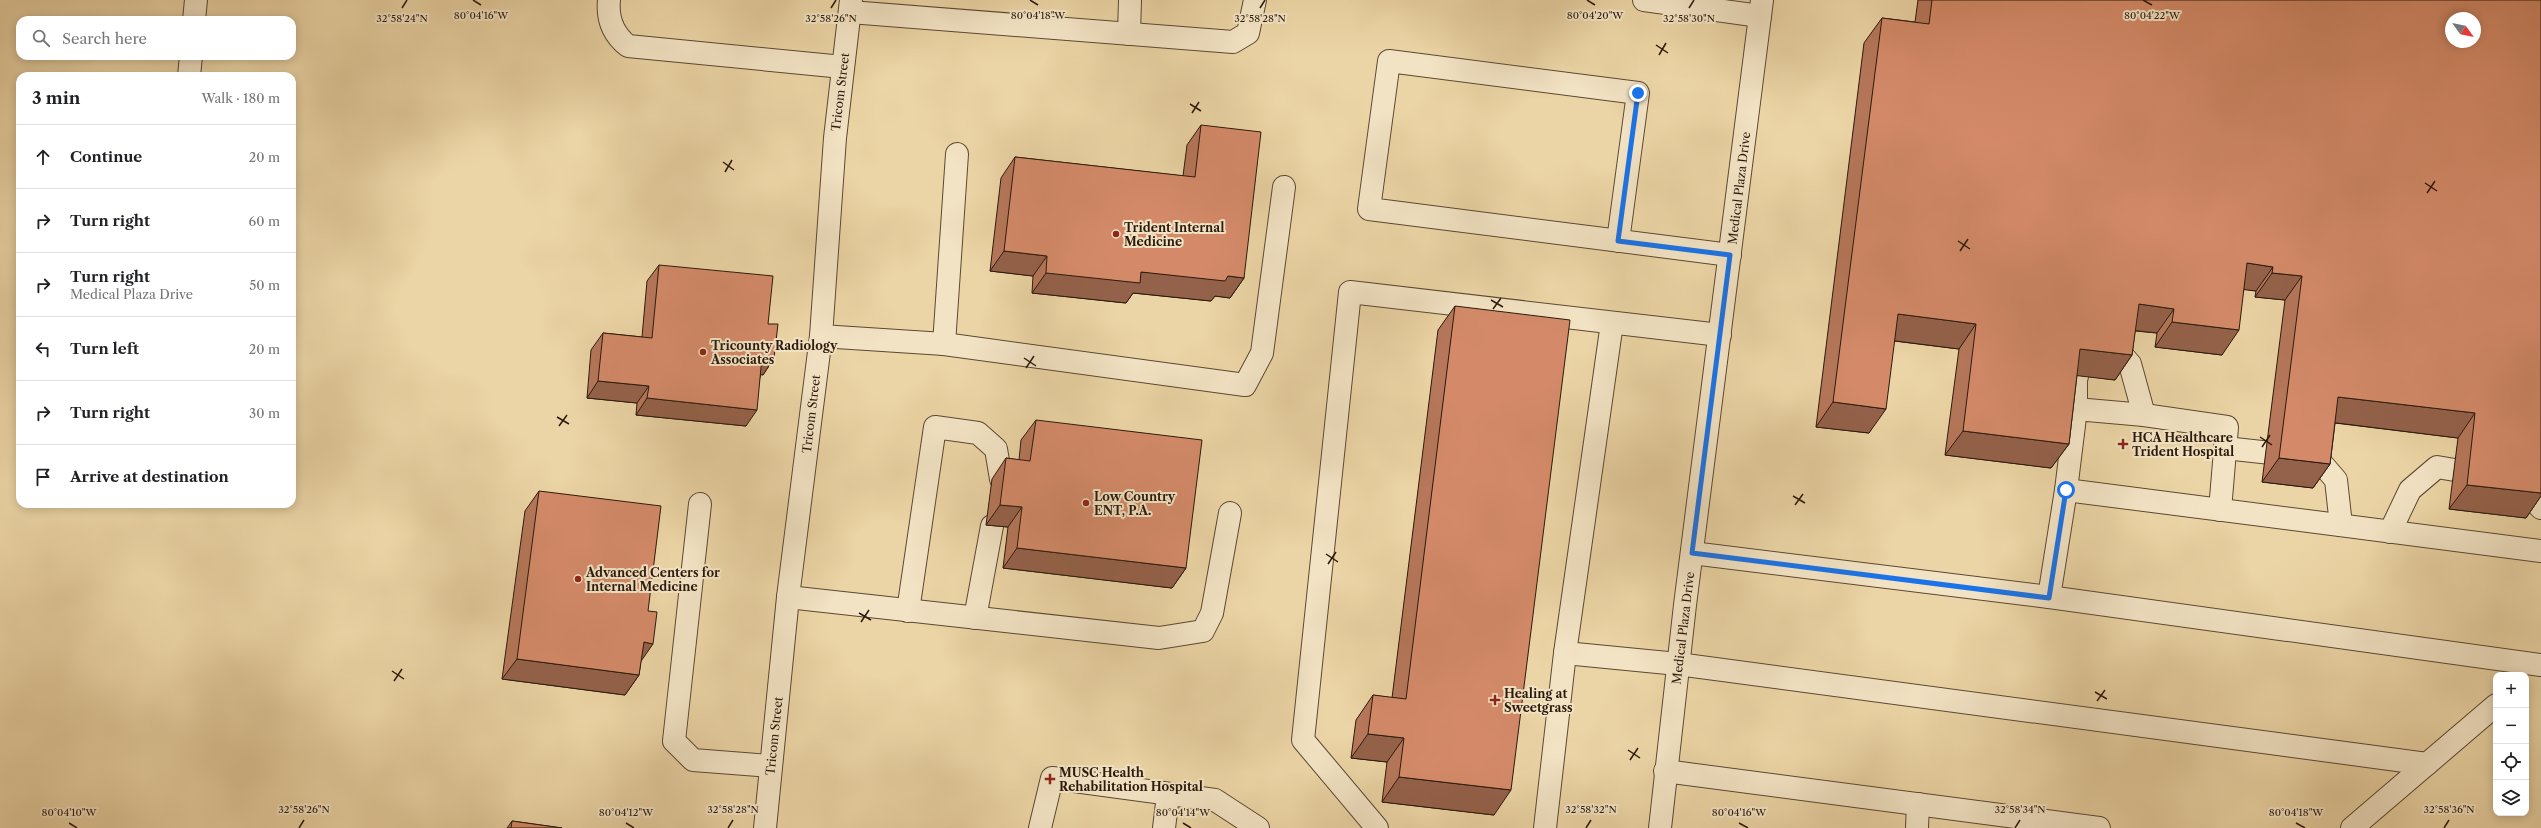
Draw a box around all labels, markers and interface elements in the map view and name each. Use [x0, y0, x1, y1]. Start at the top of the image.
text: 80°04'16"W [454, 9, 509, 22]
text: 80°04'18"W [1011, 9, 1066, 22]
text: 80°04'20"W [1567, 9, 1624, 22]
text: 80°04'22"W [2124, 9, 2181, 22]
text: 32°58'24"N [376, 12, 428, 25]
text: 32°58'26"N [805, 12, 857, 25]
text: 32°58'28"N [1234, 12, 1286, 25]
text: 32°58'30"N [1663, 12, 1715, 25]
north arrow [2445, 12, 2481, 48]
search box [16, 16, 296, 60]
icon: search [30, 27, 52, 49]
text: Search here [62, 29, 147, 48]
street label: Tricom Street [828, 51, 852, 132]
route end [1629, 84, 1647, 102]
text: 3 min [32, 88, 81, 108]
text: Walk · 180 m [201, 90, 280, 106]
street label: Medical Plaza Drive [1725, 130, 1753, 245]
icon: ahead [32, 146, 54, 168]
text: Continue [70, 147, 142, 166]
text: 20 m [249, 149, 280, 165]
icon: right [32, 210, 54, 232]
text: Turn right [70, 211, 150, 230]
text: 60 m [249, 213, 280, 229]
place label: Trident Internal Medicine [1124, 220, 1224, 249]
marker: Trident Internal Medicine [1111, 229, 1121, 239]
text: Turn right [70, 267, 150, 286]
icon: right [32, 274, 54, 296]
text: 50 m [249, 277, 280, 293]
text: Medical Plaza Drive [70, 286, 193, 302]
icon: left [32, 338, 54, 360]
place label: Tricounty Radiology Associates [710, 338, 838, 367]
text: Turn left [70, 339, 139, 358]
text: 20 m [249, 341, 280, 357]
marker: Tricounty Radiology Associates [698, 347, 708, 357]
street label: Tricom Street [799, 373, 823, 454]
icon: right [32, 402, 54, 424]
text: Turn right [70, 403, 150, 422]
text: 30 m [249, 405, 280, 421]
place label: HCA Healthcare Trident Hospital [2132, 430, 2234, 459]
marker: HCA Healthcare Trident Hospital [2117, 438, 2129, 450]
icon: arrive [32, 466, 54, 488]
text: Arrive at destination [70, 467, 229, 486]
route start [2057, 481, 2075, 499]
place label: Low Country ENT, P.A. [1094, 489, 1176, 518]
marker: Low Country ENT, P.A. [1081, 498, 1091, 508]
place label: Advanced Centers for Internal Medicine [585, 565, 720, 594]
street label: Medical Plaza Drive [1669, 570, 1697, 685]
marker: Advanced Centers for Internal Medicine [573, 574, 583, 584]
map controls [2493, 672, 2529, 816]
button: + [2493, 672, 2529, 708]
place label: Healing at Sweetgrass [1504, 686, 1573, 715]
marker: Healing at Sweetgrass [1489, 694, 1501, 706]
street label: Tricom Street [762, 695, 786, 776]
button: − [2493, 708, 2529, 744]
button: locate [2493, 744, 2529, 780]
place label: MUSC Health Rehabilitation Hospital [1059, 765, 1203, 794]
marker: MUSC Health Rehabilitation Hospital [1044, 773, 1056, 785]
button: layers [2493, 780, 2529, 816]
text: 32°58'26"N [278, 803, 330, 816]
text: 32°58'28"N [707, 803, 759, 816]
text: 32°58'32"N [1565, 803, 1617, 816]
text: 32°58'34"N [1994, 803, 2046, 816]
text: 32°58'36"N [2423, 803, 2475, 816]
text: 80°04'10"W [42, 806, 98, 819]
text: 80°04'12"W [599, 806, 654, 819]
text: 80°04'14"W [1156, 806, 1211, 819]
text: 80°04'16"W [1712, 806, 1767, 819]
text: 80°04'18"W [2269, 806, 2324, 819]

